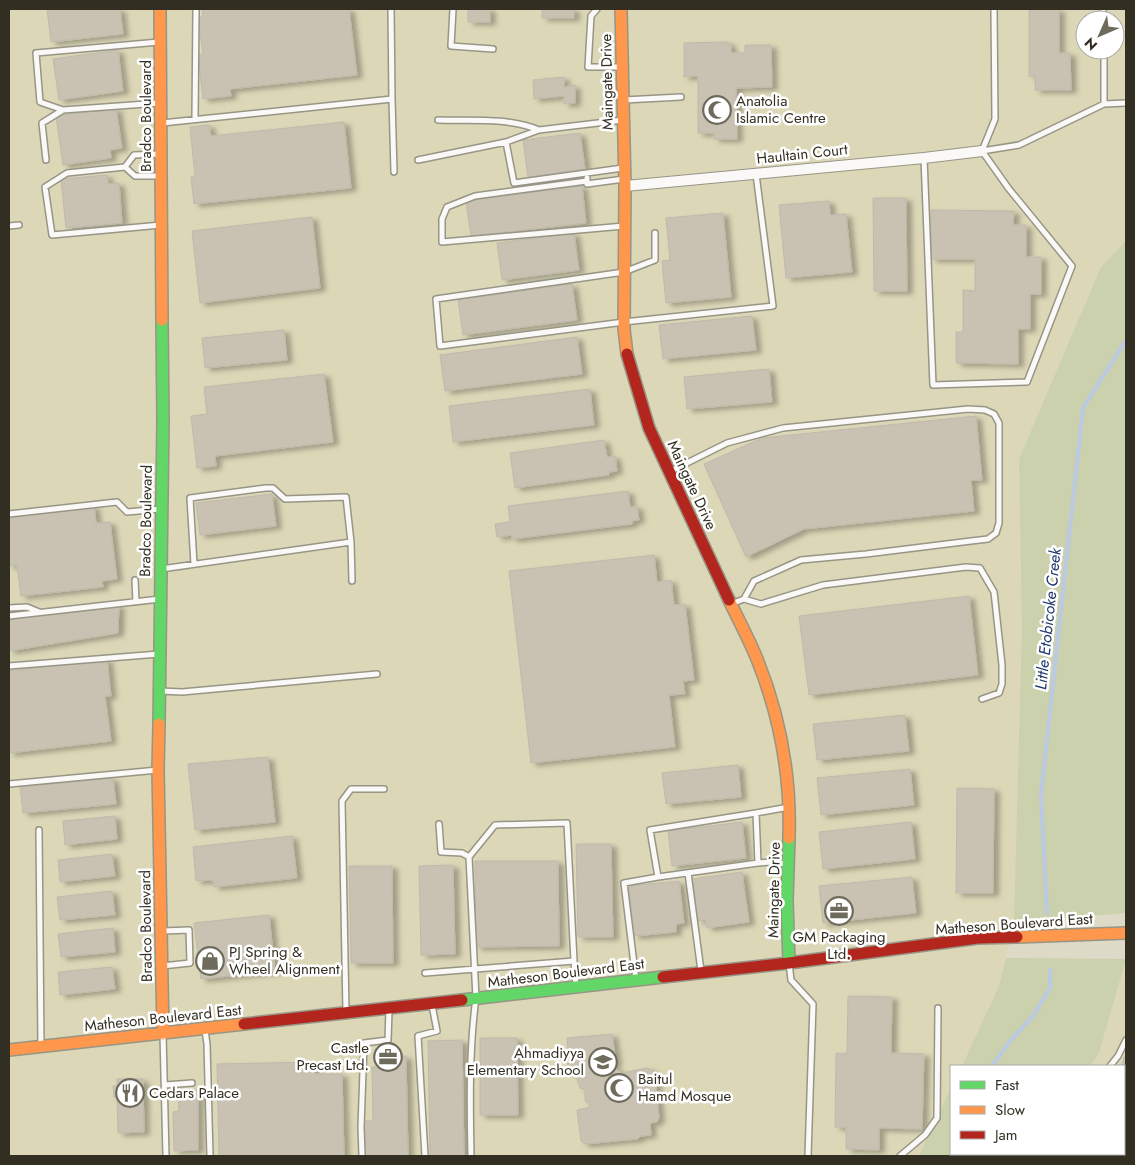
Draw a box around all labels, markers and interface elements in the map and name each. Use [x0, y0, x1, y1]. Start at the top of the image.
north arrow [1075, 10, 1125, 60]
text: N [1080, 33, 1102, 55]
street label: Maingate Drive [595, 34, 619, 130]
street label: Bradco Boulevard [135, 60, 157, 172]
place label: Anatolia Islamic Centre [736, 90, 826, 129]
mosque icon: Anatolia Islamic Centre [702, 95, 732, 125]
street label: Haultain Court [755, 138, 849, 170]
street label: Maingate Drive [662, 437, 722, 533]
street label: Bradco Boulevard [134, 465, 158, 577]
water label: Little Etobicoke Creek [1029, 546, 1067, 691]
street label: Maingate Drive [762, 842, 786, 938]
street label: Bradco Boulevard [134, 870, 158, 982]
office icon: GM Packaging Ltd. [824, 896, 854, 926]
street label: Matheson Boulevard East [935, 907, 1094, 940]
place label: GM Packaging Ltd. [792, 926, 886, 965]
place label: PJ Spring & Wheel Alignment [229, 941, 340, 980]
shop icon: PJ Spring & Wheel Alignment [195, 946, 225, 976]
street label: Matheson Boulevard East [486, 952, 646, 994]
street label: Matheson Boulevard East [83, 999, 243, 1037]
place label: Castle Precast Ltd. [297, 1037, 369, 1076]
office icon: Castle Precast Ltd. [373, 1042, 403, 1072]
place label: Ahmadiyya Elementary School [467, 1042, 584, 1081]
school or university icon: Ahmadiyya Elementary School [588, 1047, 618, 1077]
legend [950, 1065, 1125, 1155]
place label: Baitul Hamd Mosque [638, 1068, 732, 1107]
mosque icon: Baitul Hamd Mosque [604, 1073, 634, 1103]
text: Fast [995, 1074, 1019, 1096]
restaurant icon: Cedars Palace [115, 1078, 145, 1108]
place label: Cedars Palace [149, 1082, 239, 1104]
text: Slow [995, 1099, 1026, 1121]
text: Jam [993, 1124, 1018, 1146]

